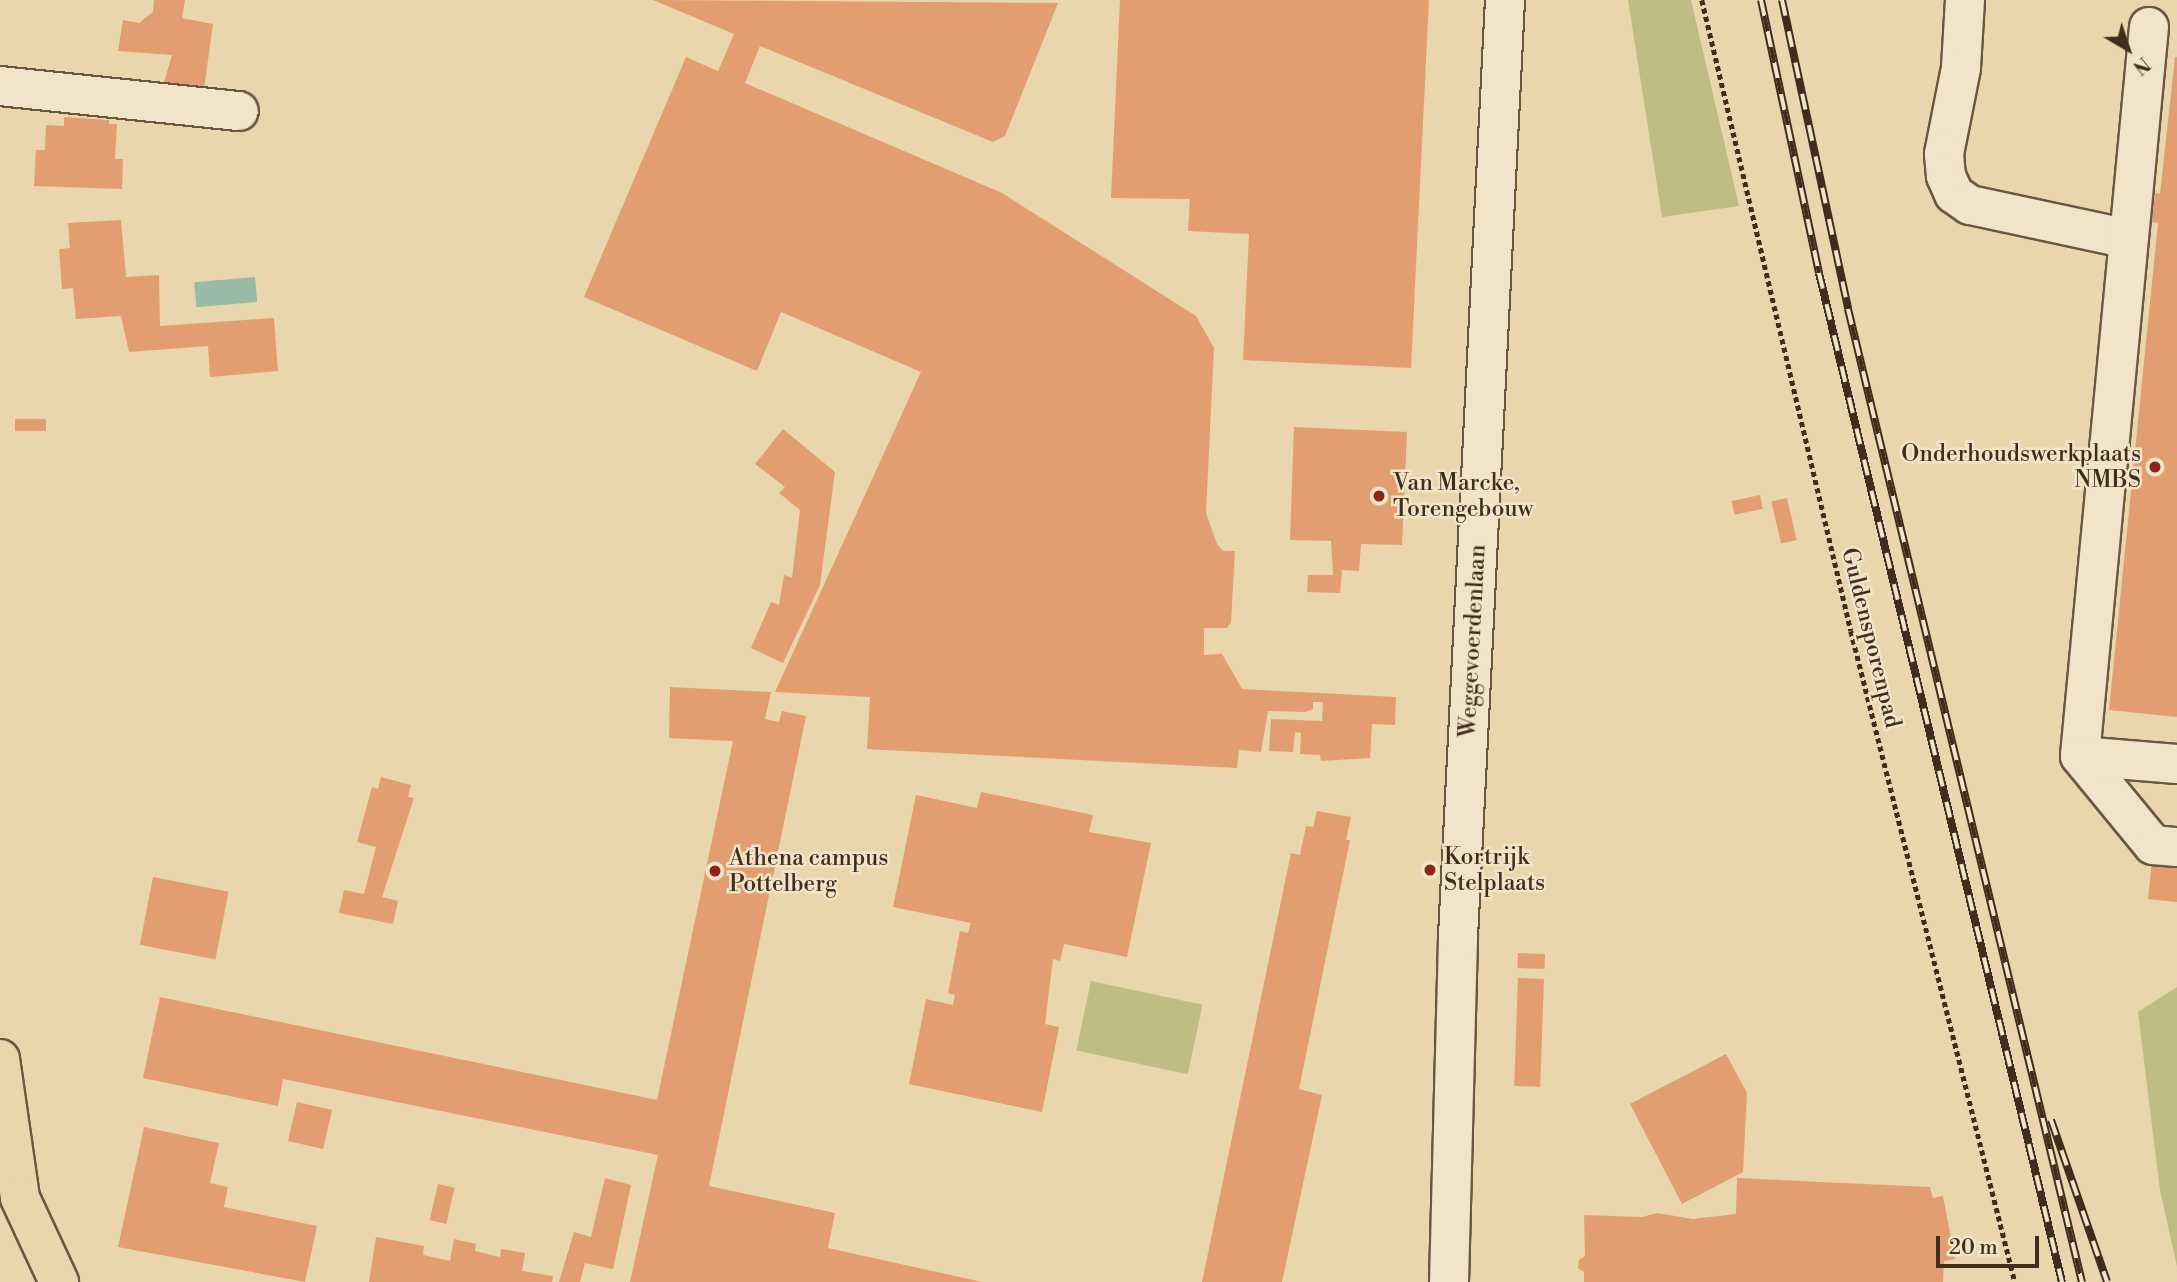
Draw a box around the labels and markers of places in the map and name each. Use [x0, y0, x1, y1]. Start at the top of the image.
place label: Onderhoudswerkplaats NMBS [1901, 440, 2141, 494]
marker: Onderhoudswerkplaats NMBS [2147, 459, 2163, 475]
place label: Van Marcke, Torengebouw [1393, 469, 1533, 523]
marker: Van Marcke, Torengebouw [1371, 488, 1387, 504]
place label: Kortrijk Stelplaats [1444, 843, 1545, 897]
place label: Athena campus Pottelberg [729, 844, 888, 898]
marker: Kortrijk Stelplaats [1422, 862, 1438, 878]
marker: Athena campus Pottelberg [707, 863, 723, 879]

